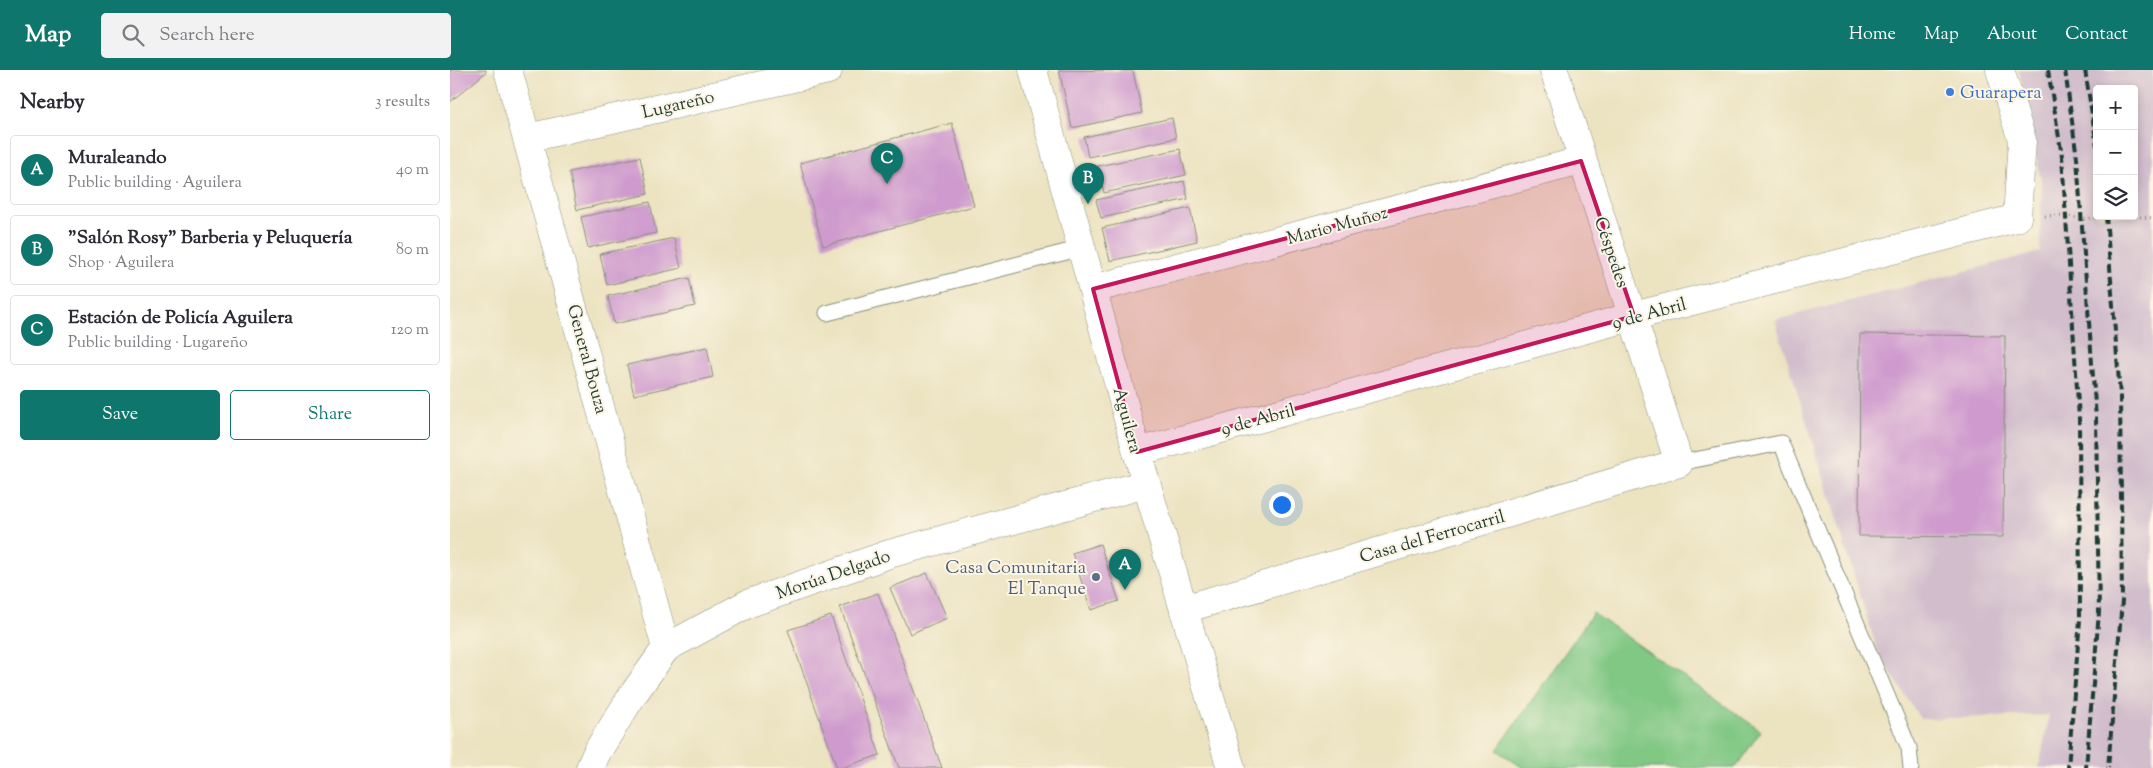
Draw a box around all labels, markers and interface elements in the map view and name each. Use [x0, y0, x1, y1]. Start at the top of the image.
search box [101, 13, 451, 58]
text: Map [25, 18, 71, 52]
icon: search [119, 21, 147, 49]
text: Search here [159, 22, 255, 49]
text: Home [1849, 22, 1896, 48]
text: Map [1924, 22, 1959, 48]
text: About [1987, 22, 2037, 48]
text: Contact [2065, 22, 2128, 48]
place label: Guarapera [1960, 81, 2041, 107]
street label: Lugareño [640, 85, 717, 127]
map controls [2093, 85, 2138, 220]
button: + [2093, 85, 2138, 130]
marker: Guarapera [1944, 86, 1956, 98]
text: Nearby [20, 88, 85, 118]
text: 3 results [375, 91, 430, 114]
button: − [2093, 130, 2138, 175]
pin: C [871, 143, 903, 184]
text: Muraleando [68, 145, 167, 172]
text: A [31, 159, 44, 182]
text: 40 m [396, 159, 429, 182]
pin: B [1072, 163, 1104, 204]
text: Public building · Aguilera [68, 172, 242, 195]
button: layers [2093, 175, 2138, 220]
street label: Mario Muñoz [1284, 201, 1391, 253]
street label: Céspedes [1586, 214, 1634, 292]
text: "Salón Rosy" Barberia y Peluquería [68, 225, 352, 252]
text: B [32, 239, 42, 262]
text: 80 m [396, 239, 429, 262]
text: Shop · Aguilera [68, 252, 174, 275]
street label: 9 de Abril [1609, 293, 1690, 337]
street label: General Bouza [559, 302, 613, 417]
text: Estación de Policía Aguilera [68, 305, 293, 332]
text: C [31, 319, 43, 342]
text: 120 m [391, 319, 429, 342]
text: Public building · Lugareño [68, 332, 248, 355]
street label: Aguilera [1105, 385, 1147, 456]
button: Save [20, 390, 220, 440]
button: Share [230, 390, 430, 440]
street label: 9 de Abril [1218, 399, 1299, 443]
your location [1269, 492, 1295, 518]
street label: Casa del Ferrocarril [1357, 505, 1508, 571]
street label: Morúa Delgado [773, 544, 894, 608]
pin: A [1109, 549, 1141, 590]
place label: Casa Comunitaria El Tanque [945, 556, 1086, 603]
marker: Casa Comunitaria El Tanque [1090, 571, 1102, 583]

